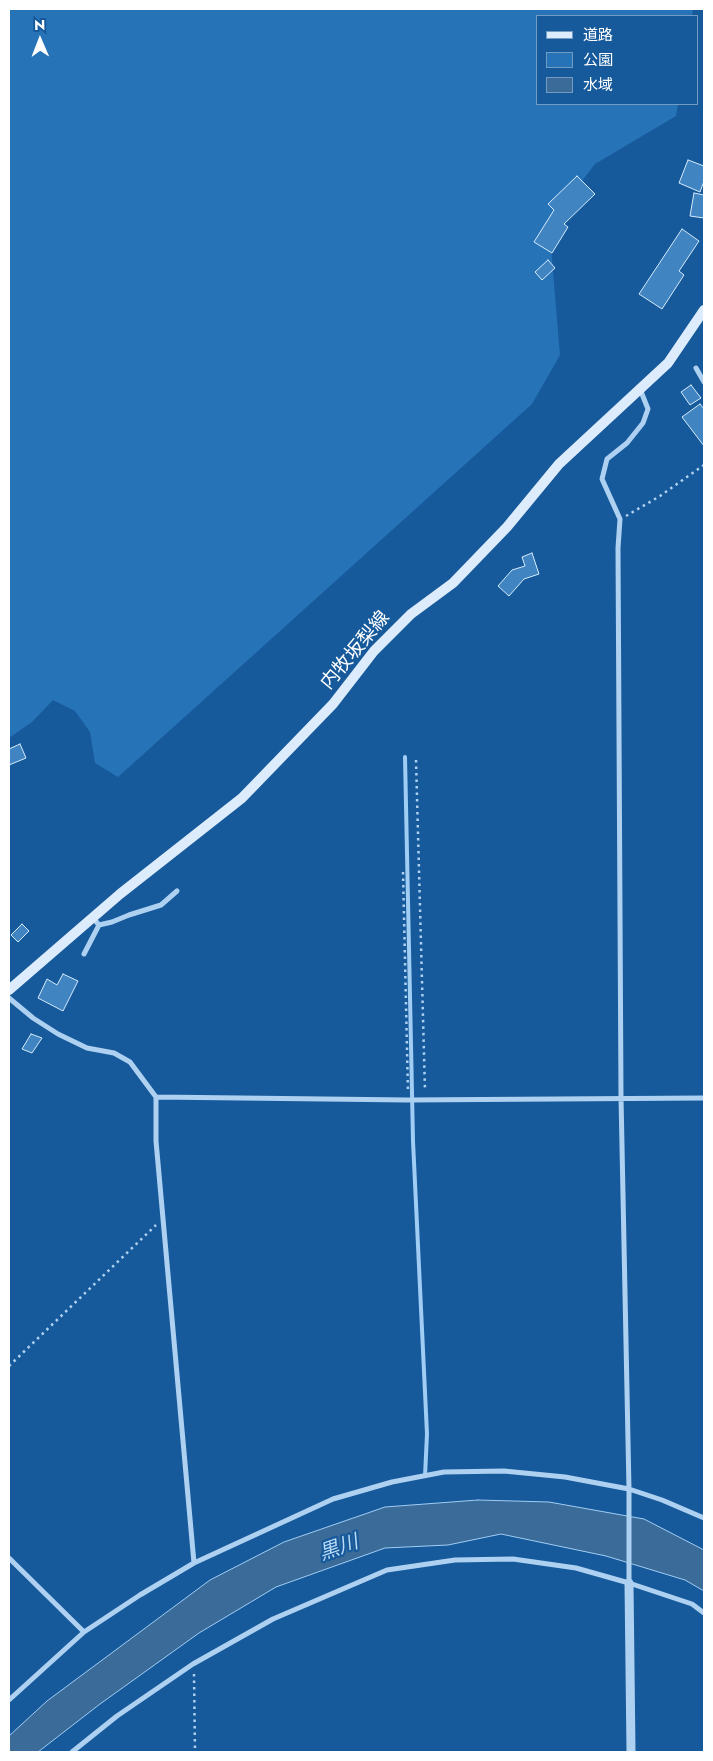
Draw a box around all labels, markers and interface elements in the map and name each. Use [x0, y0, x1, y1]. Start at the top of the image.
north arrow [15, 15, 65, 65]
text: N [34, 15, 45, 35]
legend [536, 15, 698, 105]
text: 道路 [583, 24, 613, 46]
text: 公園 [583, 49, 613, 71]
text: 水域 [583, 74, 613, 96]
street label: 内牧坂梨線 [317, 607, 395, 695]
water label: 黒川 [316, 1531, 362, 1567]

